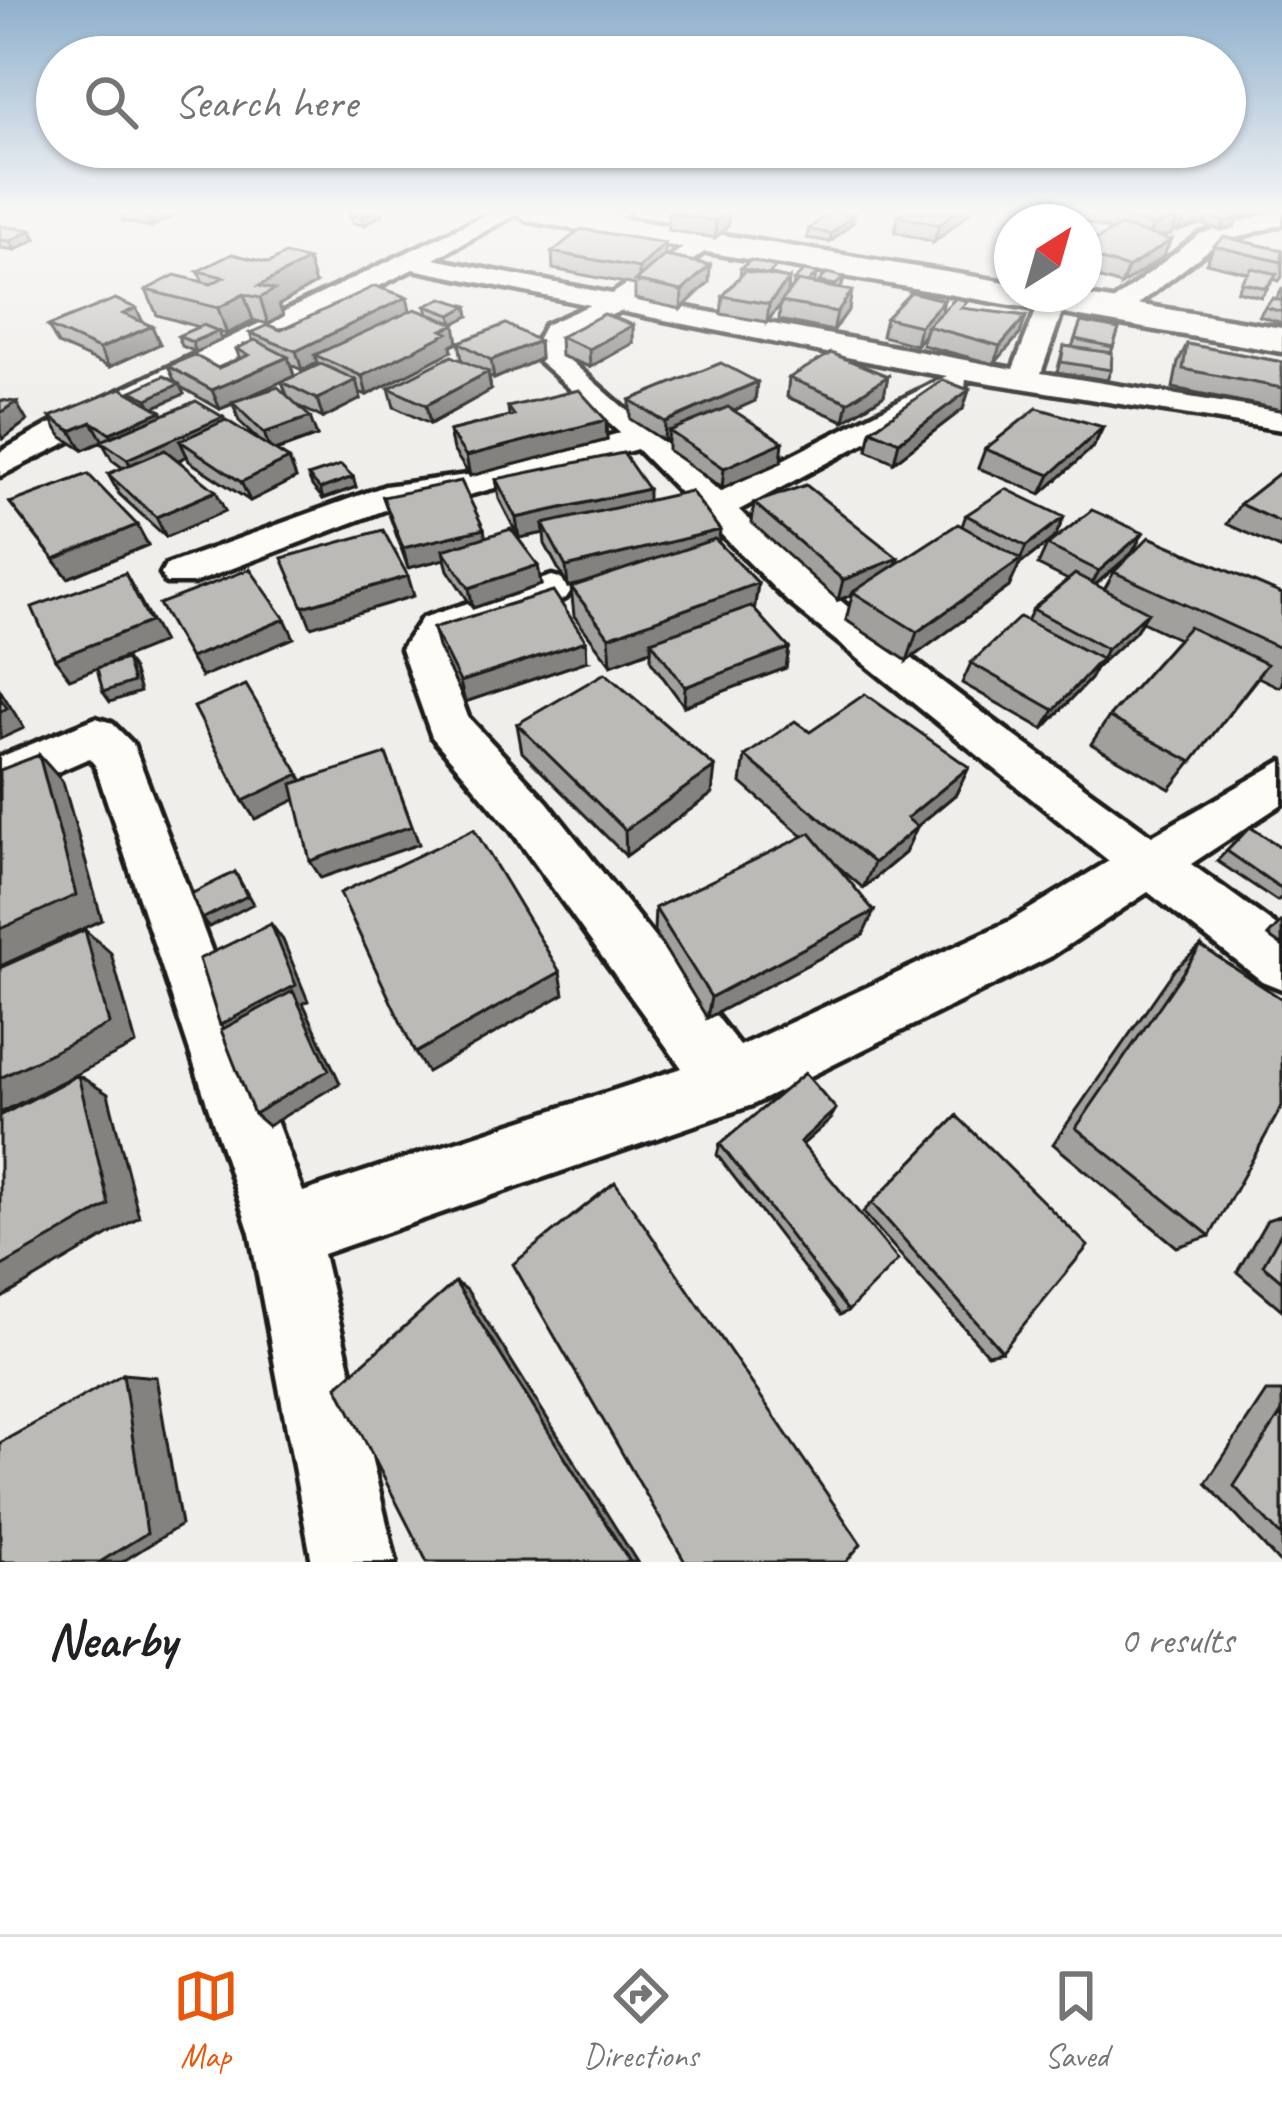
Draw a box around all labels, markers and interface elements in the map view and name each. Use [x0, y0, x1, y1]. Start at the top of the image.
search box [36, 36, 1246, 168]
icon: search [78, 69, 144, 135]
text: Search here [174, 74, 357, 131]
north arrow [994, 204, 1102, 312]
text: Nearby [48, 1608, 176, 1672]
text: 0 results [1120, 1616, 1234, 1665]
tab: Map [173, 1963, 239, 2077]
tab: Directions [584, 1963, 698, 2077]
tab: Saved [1043, 1963, 1109, 2077]

